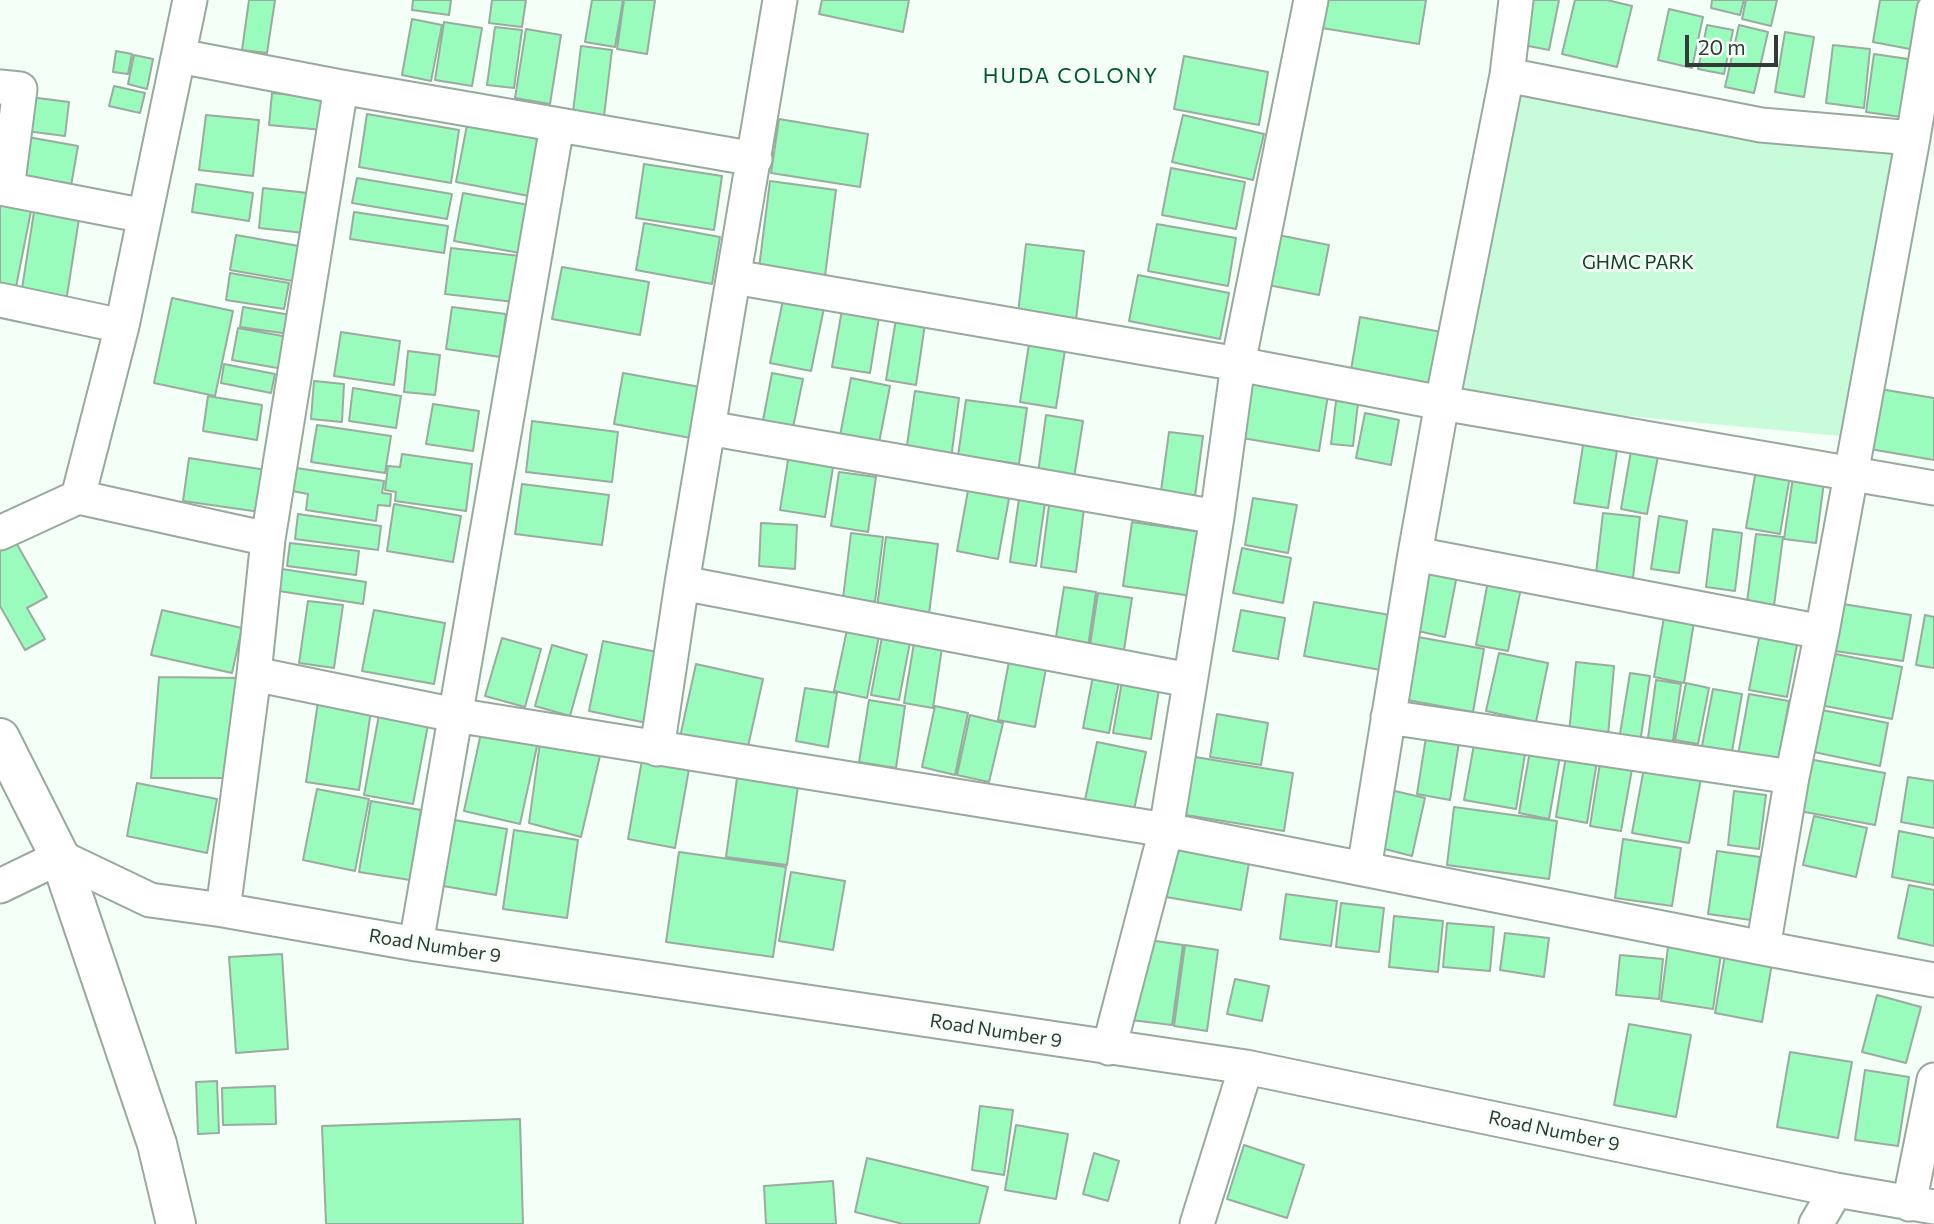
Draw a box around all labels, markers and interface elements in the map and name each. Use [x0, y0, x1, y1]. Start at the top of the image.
scale bar [1689, 21, 1782, 65]
text: 20 m [1698, 34, 1746, 59]
district label: HUDA COLONY [984, 63, 1158, 89]
park label: GHMC PARK [1582, 252, 1694, 274]
street label: Road Number 9 [367, 924, 503, 968]
street label: Road Number 9 [928, 1009, 1064, 1053]
street label: Road Number 9 [1486, 1106, 1622, 1156]

